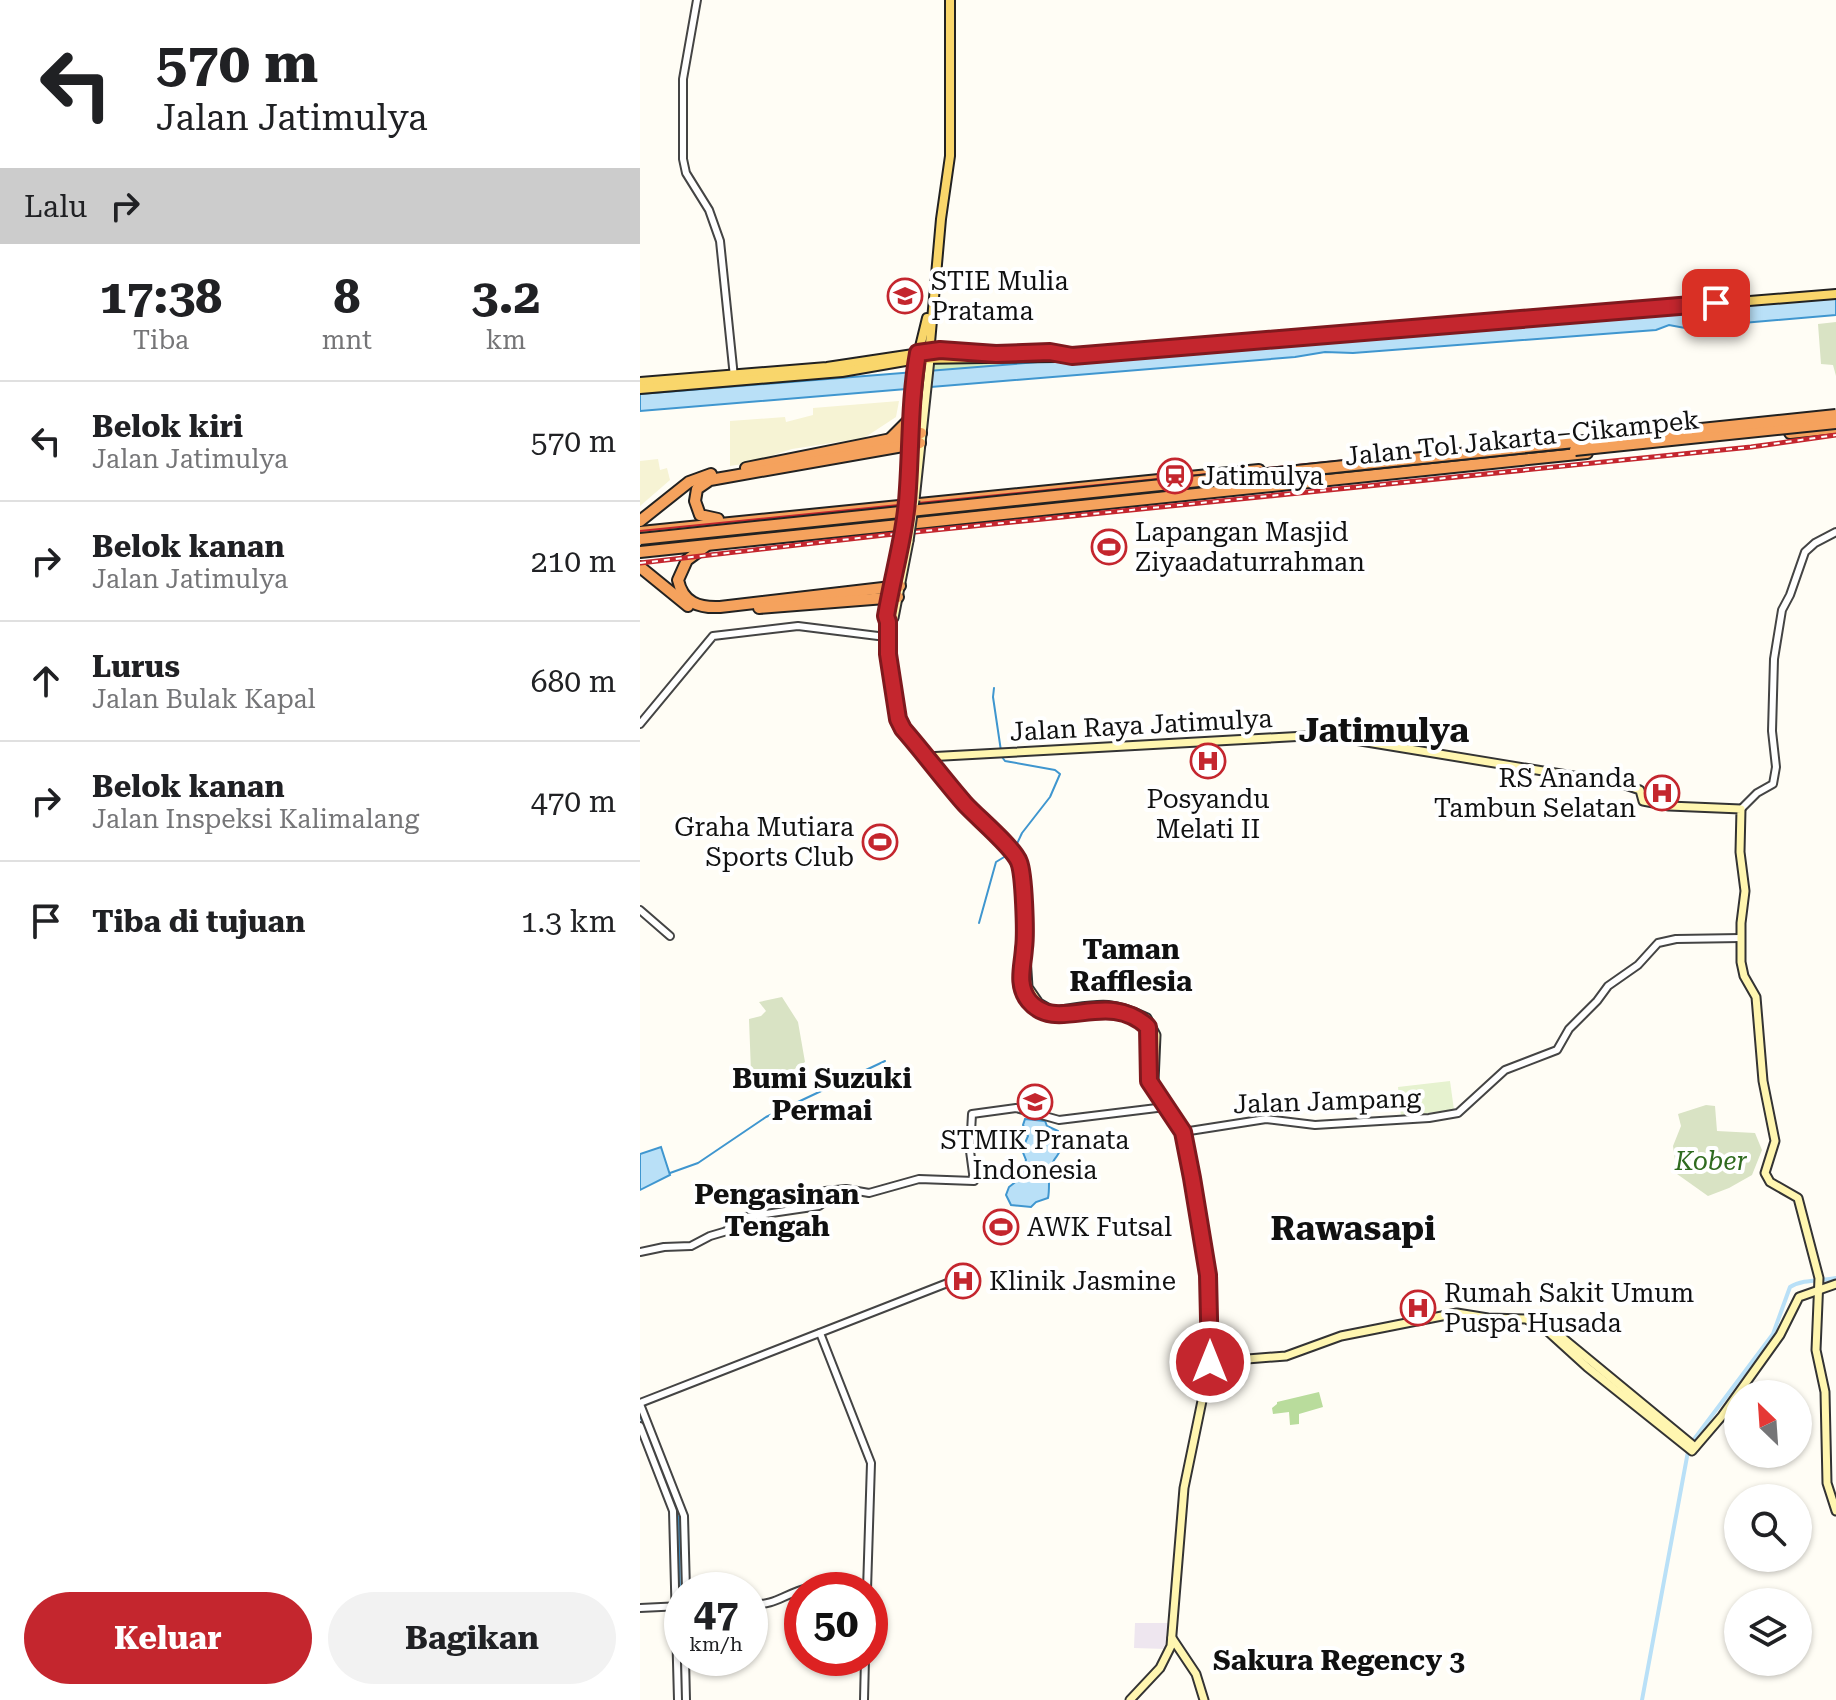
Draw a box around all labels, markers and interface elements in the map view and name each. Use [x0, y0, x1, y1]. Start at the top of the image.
text: 570 m [156, 30, 318, 96]
icon: left [24, 32, 128, 136]
text: Jalan Jatimulya [156, 97, 428, 139]
icon: right [103, 184, 147, 228]
text: Lalu [24, 189, 87, 224]
place label: STIE Mulia Pratama [931, 266, 1069, 326]
text: 17:38 [100, 269, 222, 325]
text: 8 [333, 269, 360, 325]
text: 3.2 [472, 269, 540, 325]
pin [1682, 269, 1750, 337]
school or university icon: STIE Mulia Pratama [886, 277, 924, 315]
icon: arrive [1694, 281, 1738, 325]
text: Tiba [133, 325, 189, 355]
text: mnt [322, 325, 372, 355]
text: km [486, 325, 526, 355]
street label: Jalan Tol Jakarta–Cikampek [1343, 404, 1701, 472]
text: Belok kiri [92, 409, 243, 444]
icon: left [24, 419, 68, 463]
text: 570 m [531, 424, 616, 459]
text: Jalan Jatimulya [92, 444, 288, 474]
station icon: Jatimulya [1156, 457, 1194, 495]
place label: Jatimulya [1201, 461, 1324, 491]
place label: Lapangan Masjid Ziyaadaturrahman [1135, 517, 1365, 577]
sports icon: Lapangan Masjid Ziyaadaturrahman [1090, 528, 1128, 566]
text: Belok kanan [92, 529, 285, 564]
icon: right [24, 539, 68, 583]
text: 210 m [531, 544, 616, 579]
text: Jalan Jatimulya [92, 564, 288, 594]
text: Lurus [92, 649, 180, 684]
icon: ahead [24, 659, 68, 703]
text: 680 m [531, 664, 616, 699]
text: Jalan Bulak Kapal [92, 684, 316, 714]
street label: Jalan Raya Jatimulya [1009, 703, 1273, 747]
district label: Jatimulya [1299, 710, 1469, 750]
hospital icon: Posyandu Melati II [1189, 742, 1227, 780]
place label: RS Ananda Tambun Selatan [1434, 763, 1636, 823]
text: Belok kanan [92, 769, 285, 804]
hospital icon: RS Ananda Tambun Selatan [1643, 774, 1681, 812]
icon: right [24, 779, 68, 823]
text: 470 m [531, 784, 616, 819]
place label: Posyandu Melati II [1147, 784, 1269, 844]
text: Jalan Inspeksi Kalimalang [92, 804, 419, 834]
place label: Graha Mutiara Sports Club [674, 812, 854, 872]
sports icon: Graha Mutiara Sports Club [861, 823, 899, 861]
icon: arrive [24, 899, 68, 943]
text: Tiba di tujuan [92, 904, 305, 939]
text: 1.3 km [521, 904, 616, 939]
district label: Taman Rafflesia [1069, 933, 1193, 998]
district label: Bumi Suzuki Permai [732, 1062, 912, 1127]
school or university icon: STMIK Pranata Indonesia [1016, 1083, 1054, 1121]
street label: Jalan Jampang [1233, 1083, 1422, 1119]
place label: STMIK Pranata Indonesia [941, 1125, 1129, 1185]
park label: Kober [1674, 1146, 1747, 1176]
district label: Pengasinan Tengah [694, 1178, 860, 1243]
sports icon: AWK Futsal [982, 1208, 1020, 1246]
district label: Rawasapi [1270, 1208, 1436, 1248]
place label: AWK Futsal [1027, 1212, 1172, 1242]
hospital icon: Klinik Jasmine [944, 1262, 982, 1300]
place label: Klinik Jasmine [989, 1266, 1176, 1296]
place label: Rumah Sakit Umum Puspa Husada [1444, 1278, 1694, 1338]
hospital icon: Rumah Sakit Umum Puspa Husada [1399, 1289, 1437, 1327]
position arrow [1168, 1320, 1252, 1404]
north arrow [1724, 1380, 1812, 1468]
map controls [1724, 1380, 1812, 1676]
button: search [1724, 1484, 1812, 1572]
speed limit sign: 50 [784, 1572, 888, 1676]
button: layers [1724, 1588, 1812, 1676]
text: 47 [694, 1590, 738, 1637]
button: Keluar [24, 1592, 312, 1684]
button: Bagikan [328, 1592, 616, 1684]
text: km/h [689, 1632, 743, 1656]
district label: Sakura Regency 3 [1213, 1644, 1465, 1677]

